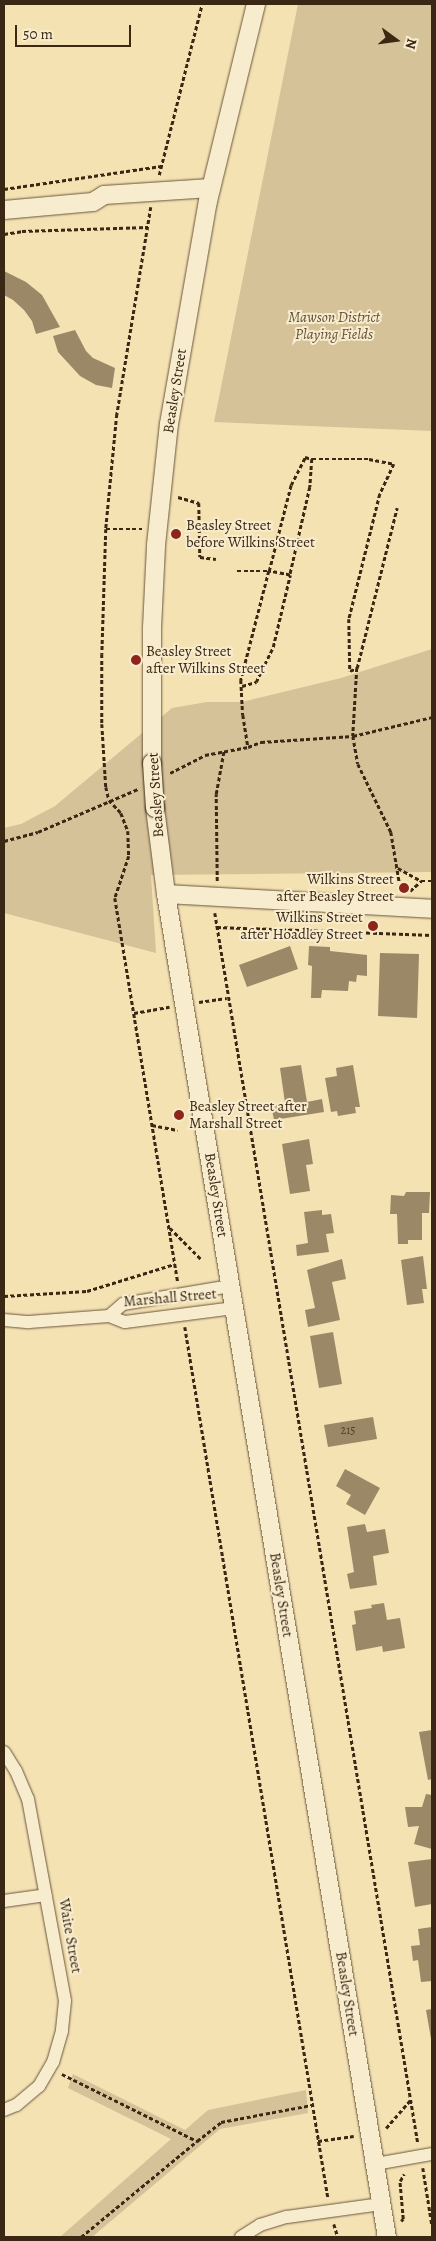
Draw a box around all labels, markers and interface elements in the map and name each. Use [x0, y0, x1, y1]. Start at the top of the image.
scale bar [18, 15, 134, 47]
north arrow [371, 15, 421, 65]
text: 50 m [23, 24, 53, 44]
text: N [401, 36, 421, 51]
park label: Mawson District Playing Fields [288, 308, 380, 343]
street label: Beasley Street [159, 347, 191, 435]
place label: Beasley Street before Wilkins Street [186, 516, 315, 551]
marker: Beasley Street before Wilkins Street [170, 528, 182, 540]
place label: Beasley Street after Wilkins Street [146, 642, 265, 677]
marker: Beasley Street after Wilkins Street [130, 654, 142, 666]
street label: Beasley Street [144, 752, 168, 838]
place label: Wilkins Street after Beasley Street [276, 870, 394, 905]
marker: Wilkins Street after Beasley Street [398, 882, 410, 894]
place label: Wilkins Street after Hoadley Street [240, 908, 363, 943]
marker: Wilkins Street after Hoadley Street [367, 920, 379, 932]
place label: Beasley Street after Marshall Street [189, 1097, 307, 1132]
marker: Beasley Street after Marshall Street [173, 1109, 185, 1121]
street label: Beasley Street [200, 1151, 232, 1239]
street label: Marshall Street [123, 1285, 217, 1311]
house number: 215 [341, 1424, 355, 1438]
street label: Beasley Street [265, 1551, 297, 1639]
street label: Waite Street [55, 1897, 85, 1975]
street label: Beasley Street [331, 1950, 363, 2038]

